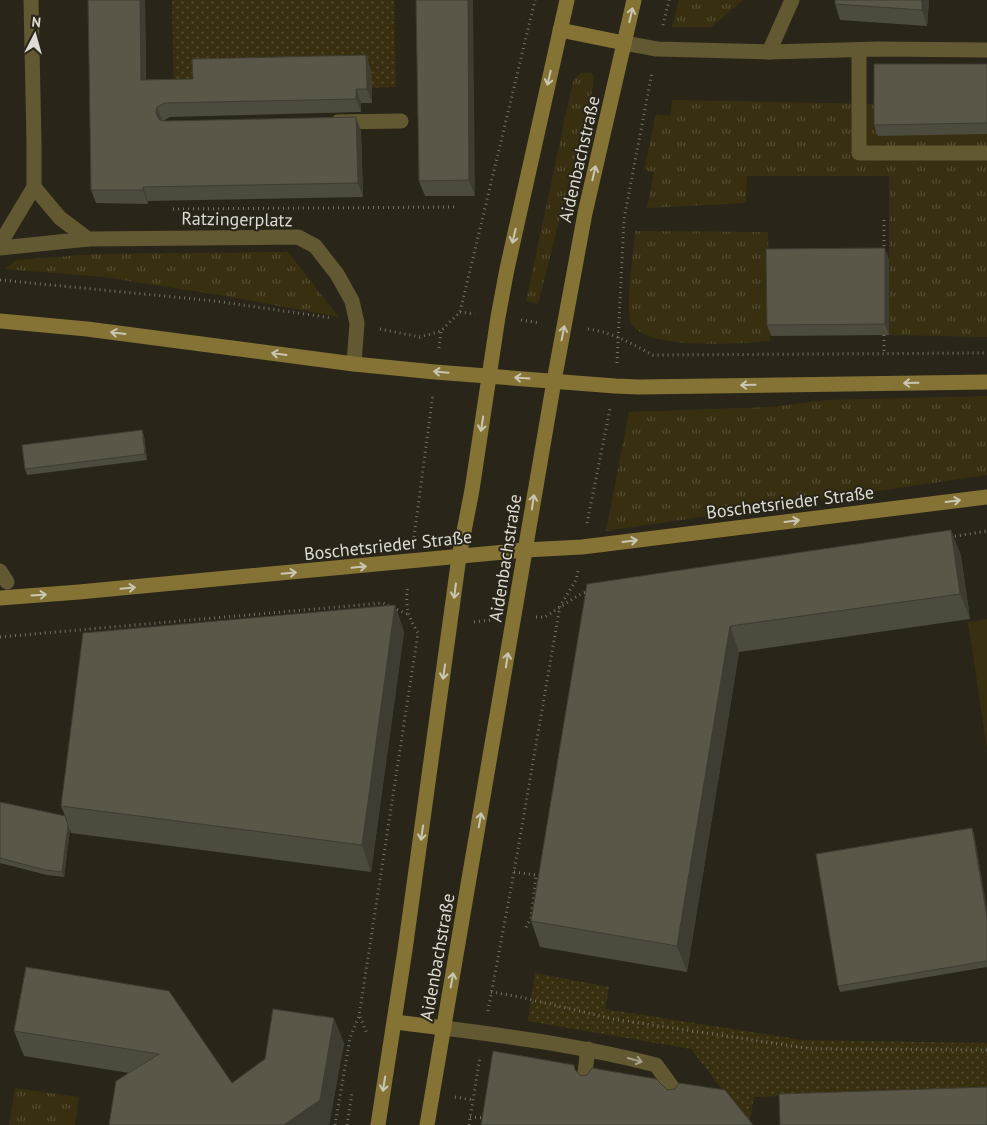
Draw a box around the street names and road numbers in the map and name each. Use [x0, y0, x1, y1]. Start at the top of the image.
street label: Aidenbachstraße [553, 93, 605, 225]
street label: Ratzingerplatz [181, 207, 293, 231]
street label: Boschetsrieder Straße [705, 480, 875, 524]
street label: Aidenbachstraße [484, 492, 526, 624]
street label: Boschetsrieder Straße [303, 525, 473, 565]
street label: Aidenbachstraße [414, 891, 460, 1023]

